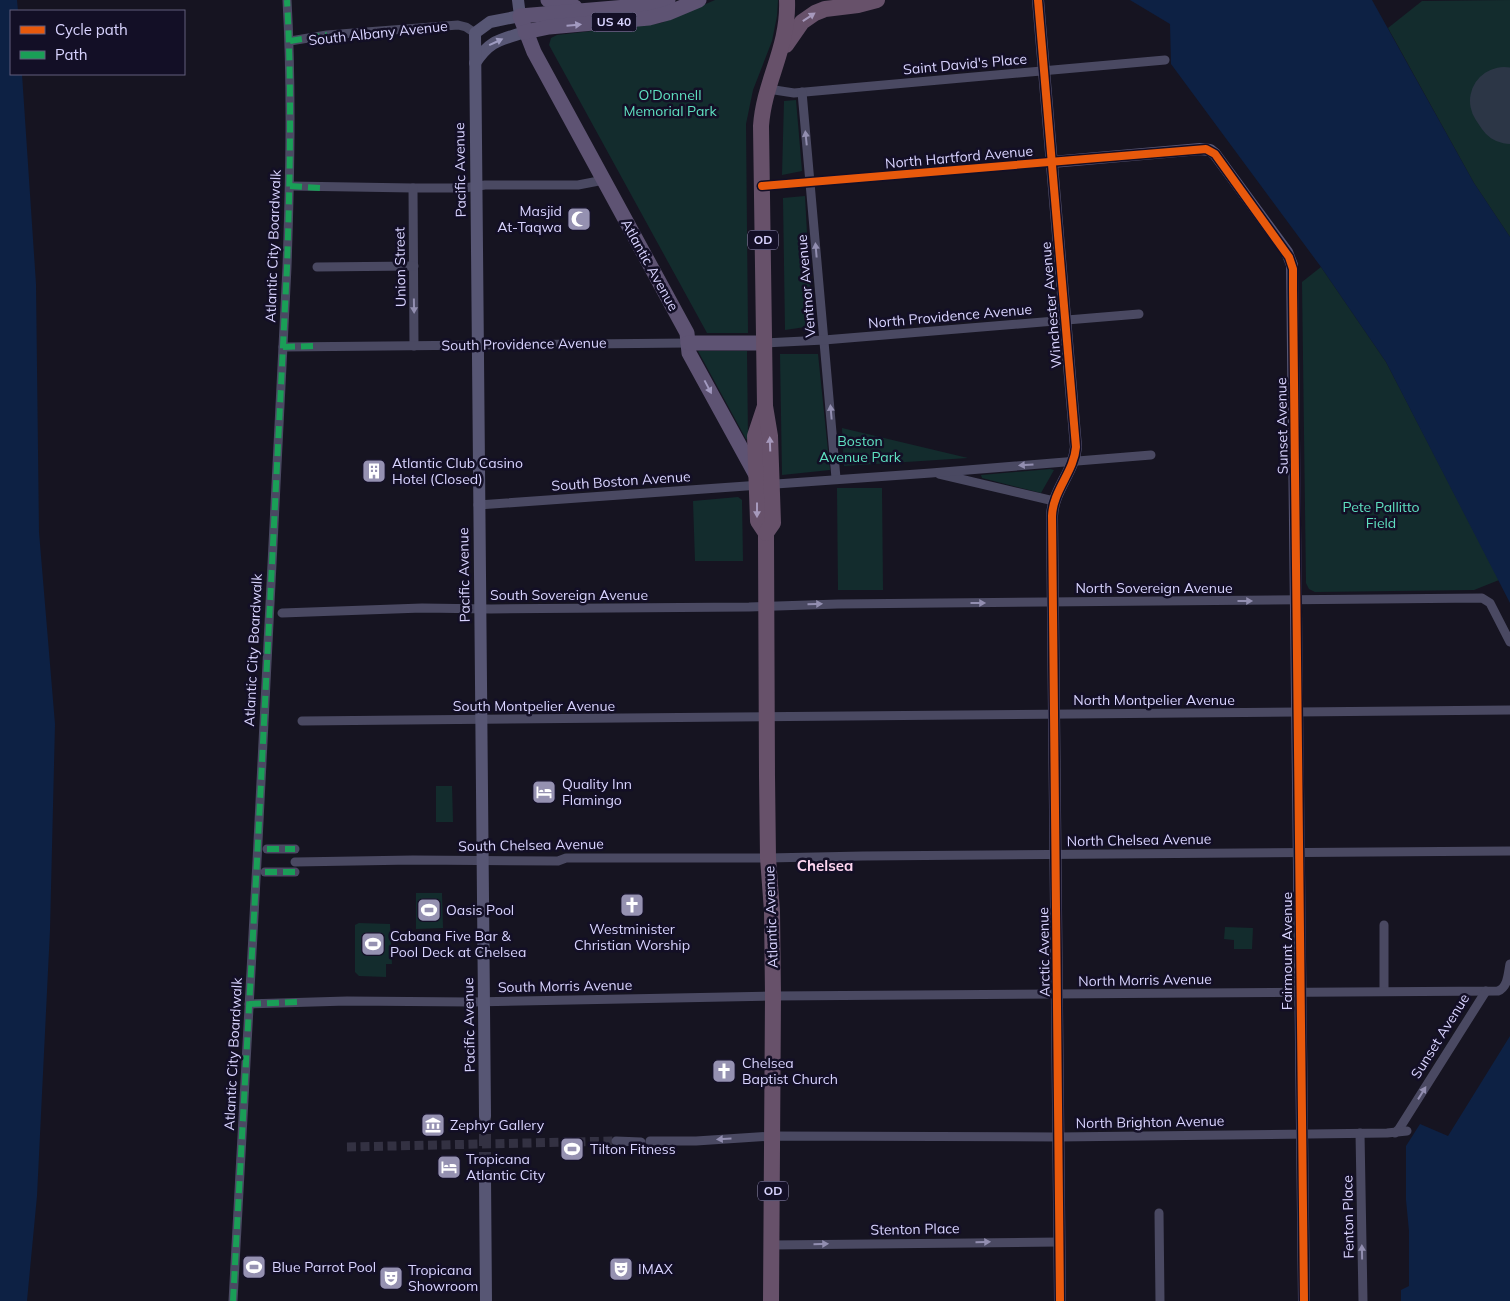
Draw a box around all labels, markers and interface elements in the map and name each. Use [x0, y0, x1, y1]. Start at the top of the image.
legend [10, 10, 185, 75]
one-way arrow [802, 12, 816, 22]
road number: US 40 [592, 13, 636, 32]
street label: South Albany Avenue [307, 17, 449, 49]
text: Cycle path [55, 20, 128, 39]
one-way arrow [566, 21, 582, 29]
one-way arrow [489, 38, 503, 46]
text: Path [55, 45, 87, 64]
street label: Saint David's Place [902, 50, 1028, 78]
park label: O'Donnell Memorial Park [623, 86, 717, 120]
street label: Pacific Avenue [450, 122, 470, 218]
one-way arrow [802, 129, 810, 145]
street label: North Hartford Avenue [884, 142, 1034, 172]
street label: Atlantic City Boardwalk [261, 168, 285, 323]
place label: Masjid At-Taqwa [497, 202, 562, 236]
mosque icon: Masjid At-Taqwa [566, 206, 592, 232]
street label: Atlantic Avenue [617, 216, 683, 314]
street label: Union Street [390, 227, 410, 307]
road number: OD [748, 230, 778, 250]
street label: Ventnor Avenue [793, 234, 819, 338]
street label: Winchester Avenue [1037, 241, 1065, 369]
one-way arrow [812, 242, 820, 258]
one-way arrow [410, 298, 418, 314]
street label: North Providence Avenue [867, 300, 1033, 332]
street label: South Providence Avenue [441, 334, 607, 354]
street label: Sunset Avenue [1272, 377, 1292, 475]
one-way arrow [704, 380, 712, 394]
one-way arrow [826, 404, 834, 420]
park label: Boston Avenue Park [819, 432, 902, 466]
one-way arrow [766, 436, 774, 452]
place label: Atlantic Club Casino Hotel (Closed) [392, 454, 523, 488]
building icon: Atlantic Club Casino Hotel (Closed) [361, 458, 387, 484]
one-way arrow [1017, 461, 1033, 469]
street label: South Boston Avenue [551, 467, 691, 495]
park label: Pete Pallitto Field [1342, 498, 1420, 532]
one-way arrow [753, 502, 761, 518]
street label: Pacific Avenue [454, 527, 474, 623]
street label: Atlantic City Boardwalk [240, 572, 266, 727]
street label: North Sovereign Avenue [1075, 579, 1233, 597]
street label: South Sovereign Avenue [490, 586, 648, 604]
one-way arrow [1237, 597, 1253, 605]
one-way arrow [970, 599, 986, 607]
one-way arrow [807, 600, 823, 608]
street label: North Montpelier Avenue [1073, 691, 1235, 709]
street label: South Montpelier Avenue [453, 697, 615, 715]
place label: Quality Inn Flamingo [562, 775, 632, 809]
hotel icon: Quality Inn Flamingo [531, 779, 557, 805]
street label: North Chelsea Avenue [1066, 830, 1212, 850]
street label: South Chelsea Avenue [458, 835, 604, 855]
district label: Chelsea [797, 856, 853, 875]
street label: Atlantic Avenue [760, 865, 782, 969]
church icon: Westminister Christian Worship [619, 892, 645, 918]
street label: Fairmount Avenue [1278, 892, 1296, 1010]
sports icon: Oasis Pool [416, 897, 442, 923]
place label: Oasis Pool [446, 901, 514, 919]
street label: Arctic Avenue [1034, 907, 1054, 997]
place label: Westminister Christian Worship [574, 920, 690, 954]
place label: Cabana Five Bar & Pool Deck at Chelsea [390, 927, 526, 961]
sports icon: Cabana Five Bar & Pool Deck at Chelsea [360, 931, 386, 957]
street label: North Morris Avenue [1078, 970, 1212, 990]
street label: Atlantic City Boardwalk [220, 976, 246, 1131]
street label: South Morris Avenue [498, 976, 632, 996]
street label: Pacific Avenue [459, 977, 479, 1073]
street label: Sunset Avenue [1407, 990, 1473, 1082]
place label: Chelsea Baptist Church [742, 1054, 838, 1088]
church icon: Chelsea Baptist Church [711, 1058, 737, 1084]
one-way arrow [1417, 1086, 1427, 1100]
museum icon: Zephyr Gallery [420, 1112, 446, 1138]
street label: North Brighton Avenue [1076, 1112, 1224, 1132]
place label: Zephyr Gallery [450, 1116, 545, 1134]
sports icon: Tilton Fitness [559, 1136, 585, 1162]
one-way arrow [716, 1136, 732, 1144]
place label: Tilton Fitness [590, 1140, 676, 1158]
place label: Tropicana Atlantic City [466, 1150, 546, 1184]
hotel icon: Tropicana Atlantic City [436, 1154, 462, 1180]
street label: Fenton Place [1338, 1175, 1358, 1259]
road number: OD [758, 1182, 788, 1200]
street label: Stenton Place [870, 1219, 960, 1239]
one-way arrow [976, 1238, 992, 1246]
one-way arrow [813, 1240, 829, 1248]
one-way arrow [1358, 1244, 1366, 1260]
sports icon: Blue Parrot Pool [241, 1254, 267, 1280]
theatre icon: IMAX [608, 1256, 634, 1282]
place label: Blue Parrot Pool [272, 1258, 376, 1276]
place label: IMAX [638, 1260, 673, 1278]
place label: Tropicana Showroom [408, 1261, 478, 1295]
theatre icon: Tropicana Showroom [378, 1265, 404, 1291]

